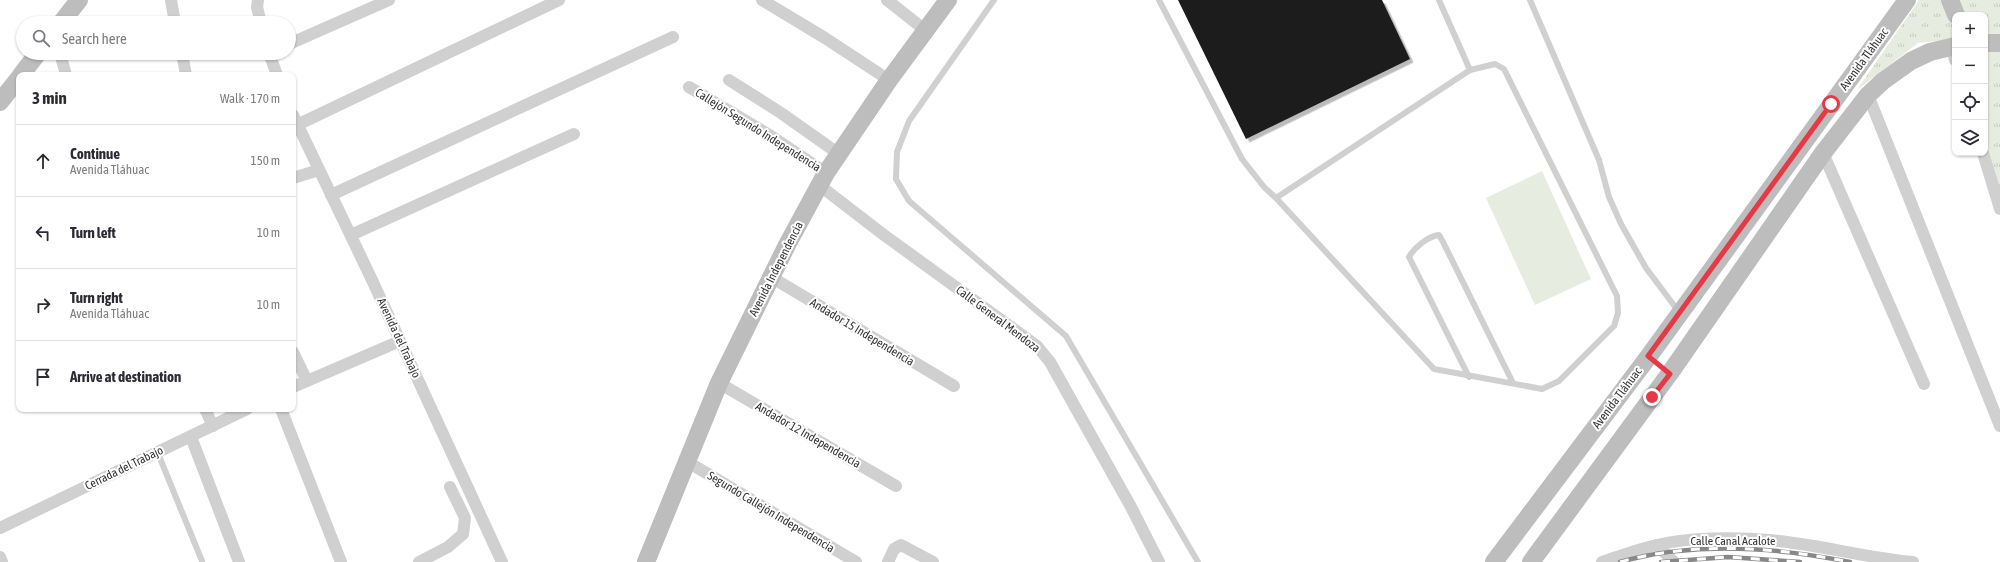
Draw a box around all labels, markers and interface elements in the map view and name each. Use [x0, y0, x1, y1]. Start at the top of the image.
map controls [1952, 12, 1988, 156]
button: + [1952, 12, 1988, 48]
search box [16, 16, 296, 60]
street label: Avenida Tláhuac [1837, 25, 1891, 93]
icon: search [30, 27, 52, 49]
text: Search here [62, 30, 127, 47]
button: − [1952, 48, 1988, 84]
button: locate [1952, 84, 1988, 120]
street label: Callejón Segundo Independencia [693, 86, 823, 174]
text: 3 min [32, 88, 67, 108]
text: Walk · 170 m [220, 91, 280, 106]
route start [1822, 95, 1840, 113]
button: layers [1952, 120, 1988, 156]
text: Continue [70, 145, 120, 162]
icon: ahead [32, 150, 54, 172]
text: 150 m [251, 153, 280, 168]
text: Avenida Tláhuac [70, 162, 149, 177]
street label: Avenida Independencia [746, 219, 806, 319]
icon: left [32, 222, 54, 244]
text: Turn left [70, 224, 116, 241]
text: 10 m [257, 225, 280, 240]
street label: Calle General Mendoza [953, 283, 1043, 355]
text: Turn right [70, 289, 123, 306]
icon: right [32, 294, 54, 316]
street label: Andador 15 Independencia [807, 295, 917, 369]
street label: Avenida del Trabajo [374, 296, 424, 381]
text: 10 m [257, 297, 280, 312]
text: Avenida Tláhuac [70, 306, 149, 321]
street label: Avenida Tláhuac [1589, 364, 1645, 431]
icon: arrive [32, 366, 54, 388]
text: Arrive at destination [70, 368, 181, 385]
route end [1643, 388, 1661, 406]
street label: Andador 12 Independencia [753, 399, 863, 471]
street label: Cerrada del Trabajo [83, 443, 166, 493]
street label: Segundo Callejón Independencia [705, 469, 837, 555]
street label: Calle Canal Acalote [1691, 534, 1775, 548]

